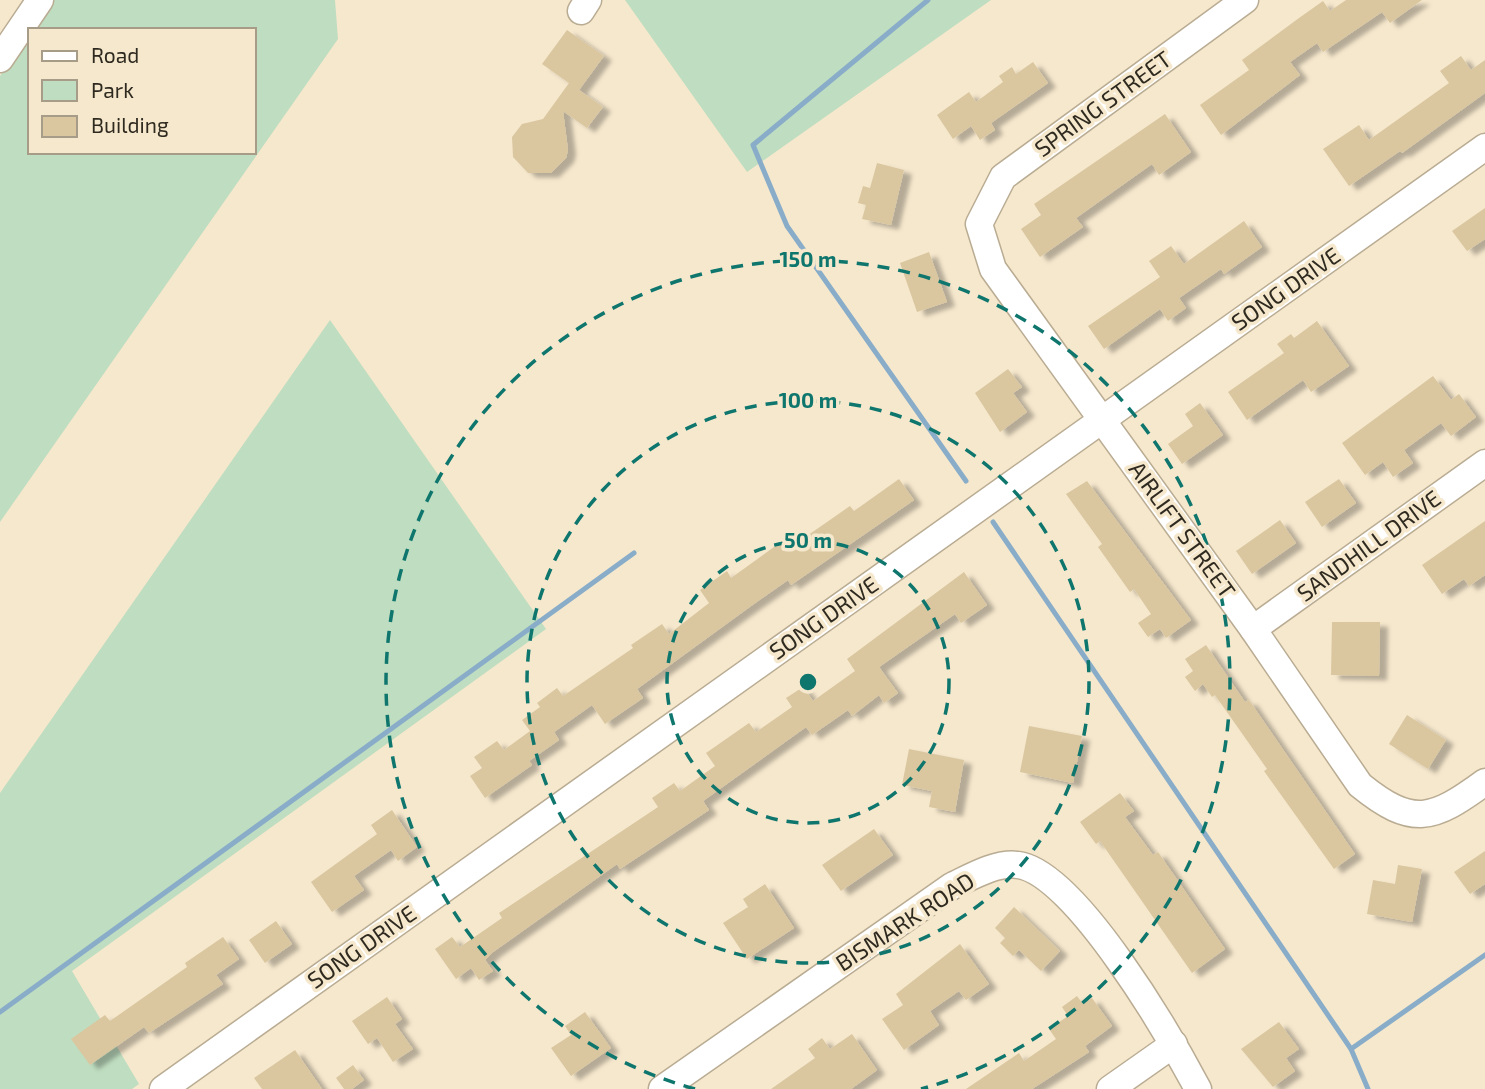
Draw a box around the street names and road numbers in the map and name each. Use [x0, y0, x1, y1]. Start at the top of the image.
street label: SPRING STREET [1029, 44, 1176, 162]
street label: SONG DRIVE [1226, 240, 1345, 336]
street label: AIRLIFT STREET [1124, 456, 1242, 603]
street label: SANDHILL DRIVE [1291, 484, 1446, 607]
street label: SONG DRIVE [764, 569, 883, 665]
street label: BISMARK ROAD [830, 866, 979, 976]
street label: SONG DRIVE [302, 898, 421, 994]

